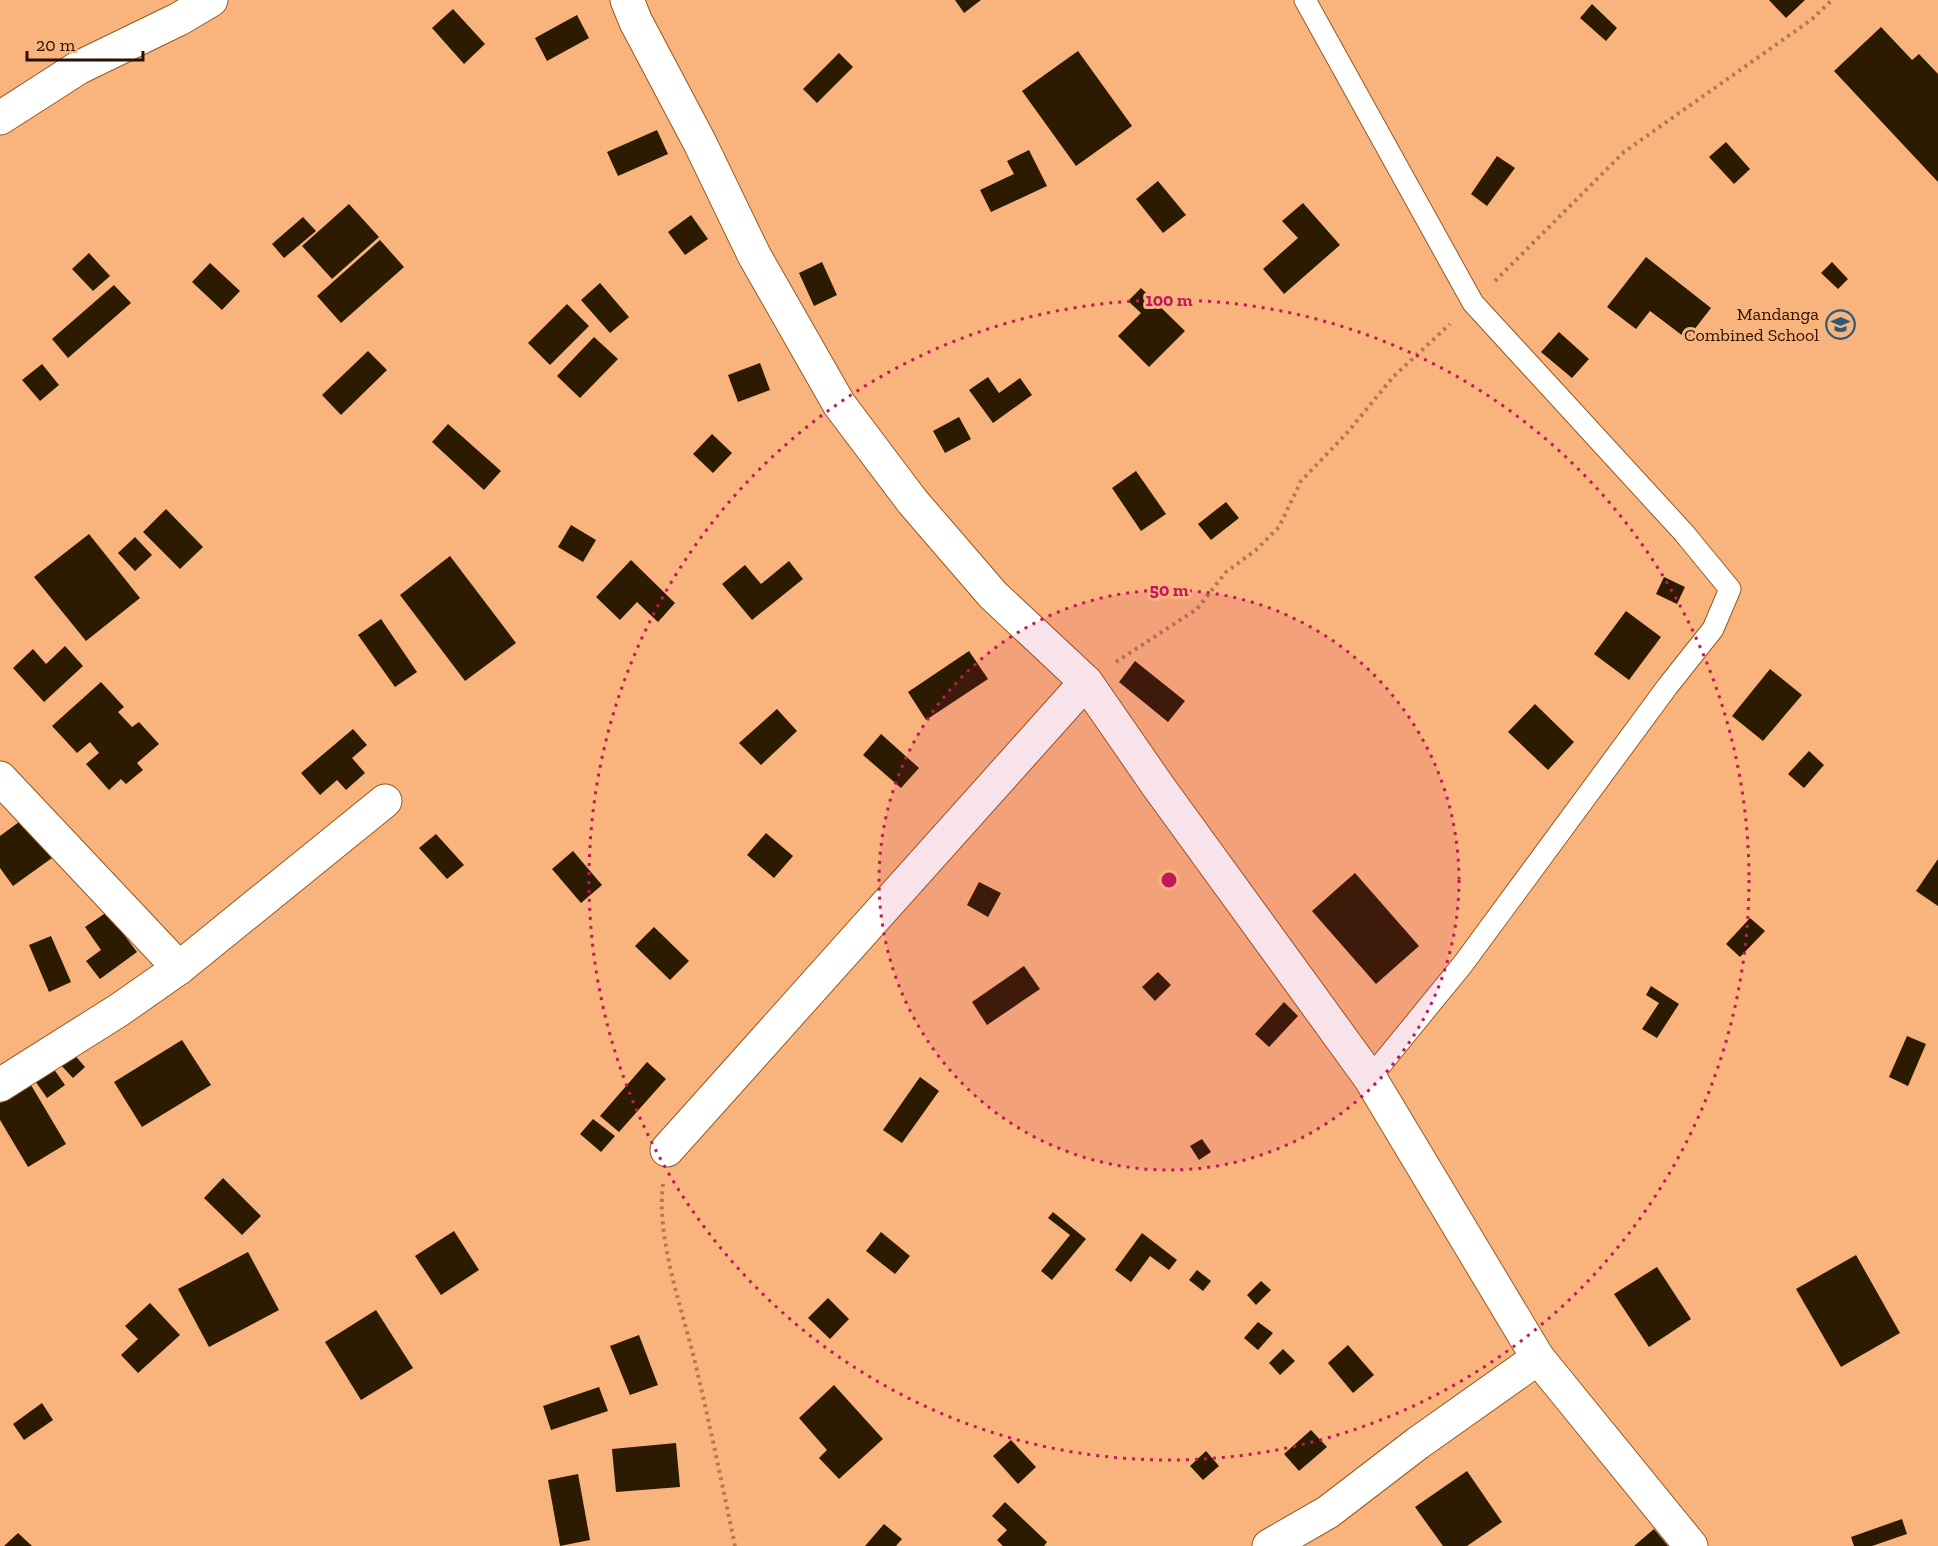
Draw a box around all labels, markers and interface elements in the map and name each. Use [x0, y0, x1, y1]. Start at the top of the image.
scale bar [27, 24, 142, 62]
text: 20 m [36, 34, 76, 56]
text: 100 m [1145, 289, 1193, 311]
place label: Mandanga Combined School [1684, 303, 1819, 346]
school or university icon: Mandanga Combined School [1824, 308, 1856, 340]
text: 50 m [1150, 579, 1189, 601]
centre of rings [1159, 870, 1179, 890]

